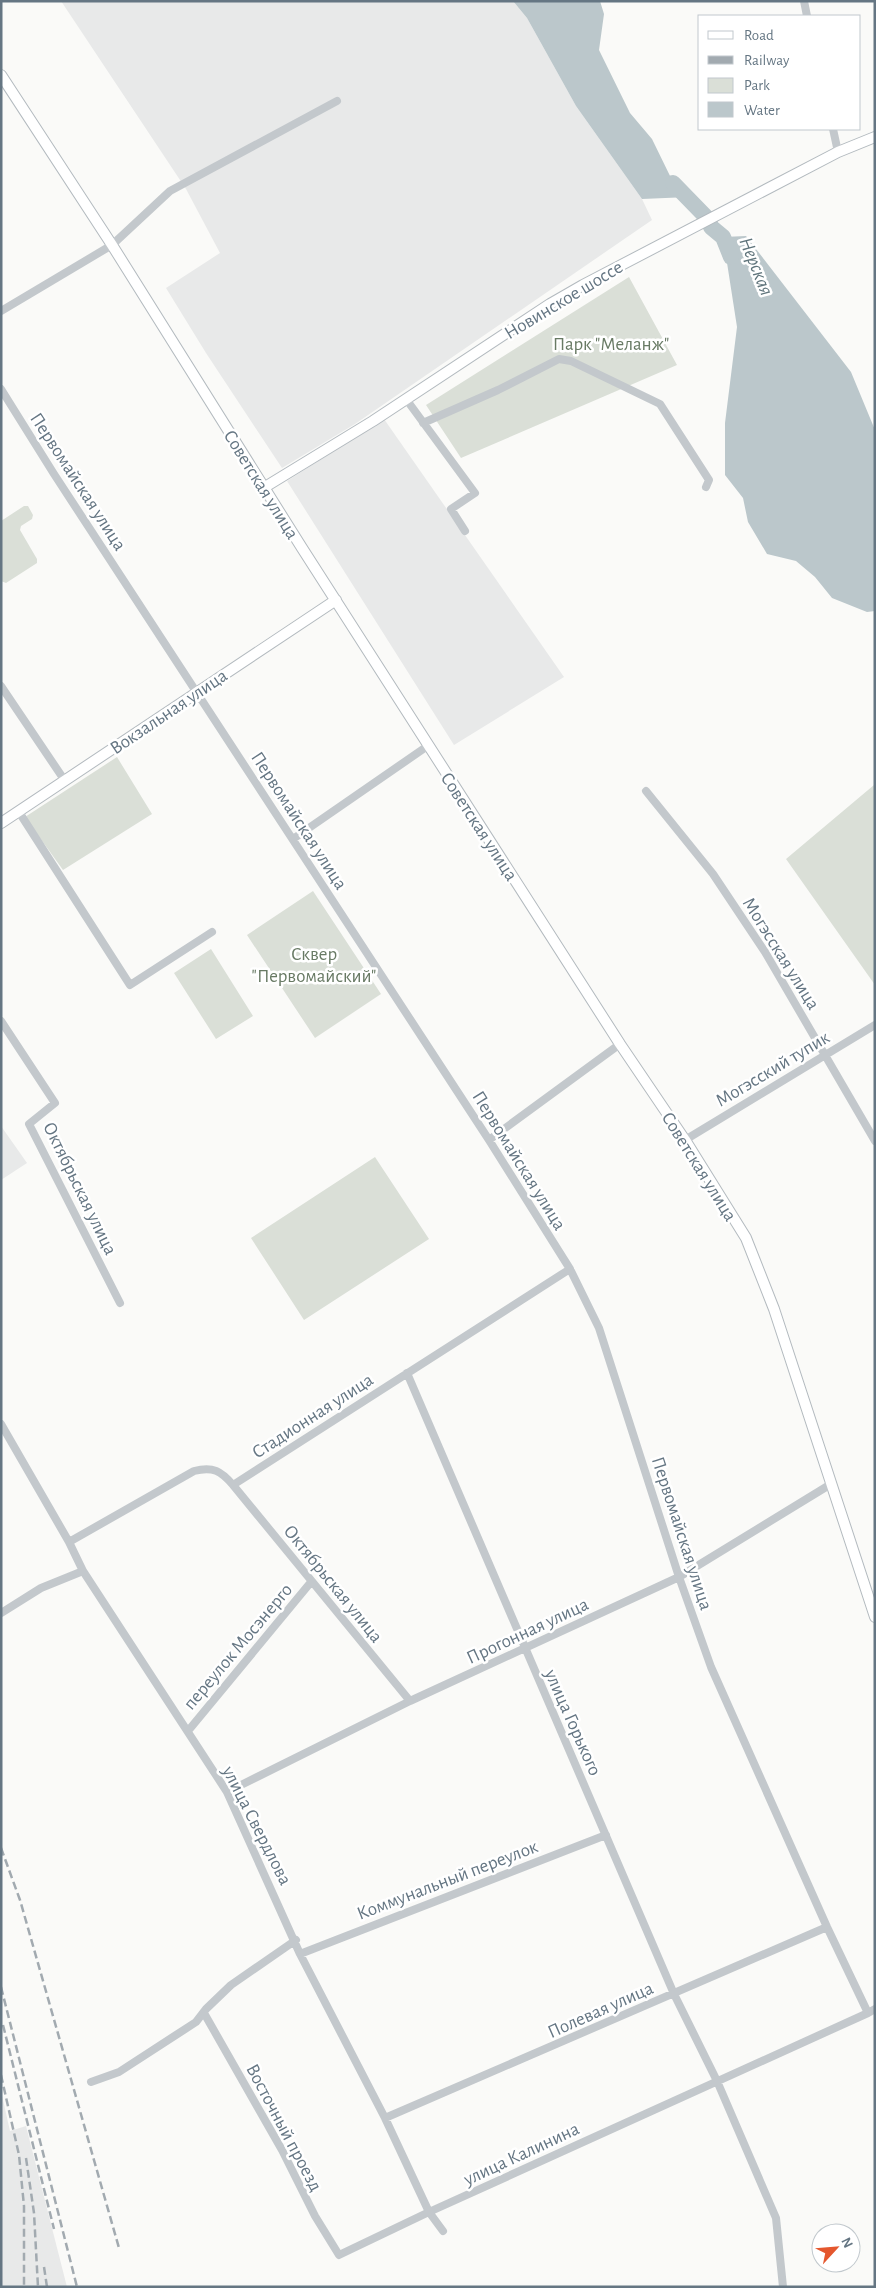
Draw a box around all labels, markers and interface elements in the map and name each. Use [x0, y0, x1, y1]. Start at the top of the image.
legend [698, 15, 861, 130]
text: Road [744, 28, 774, 43]
text: Railway [744, 53, 790, 68]
text: Park [744, 78, 770, 93]
text: Water [744, 103, 780, 118]
water label: Нерская [735, 234, 777, 298]
street label: Новинское шоссе [501, 258, 626, 343]
park label: Парк "Меланж" [553, 335, 669, 354]
street label: Первомайская улица [26, 410, 129, 554]
street label: Советская улица [220, 427, 302, 543]
street label: Вокзальная улица [107, 666, 231, 758]
street label: Первомайская улица [247, 749, 350, 893]
street label: Советская улица [437, 769, 521, 885]
street label: Могэсская улица [739, 894, 823, 1013]
park label: Сквер "Первомайский" [252, 945, 376, 986]
street label: Могэсский тупик [713, 1028, 833, 1111]
street label: Первомайская улица [468, 1088, 569, 1234]
street label: Советская улица [658, 1109, 740, 1225]
street label: Октябрьская улица [39, 1119, 120, 1258]
street label: Стадионная улица [249, 1370, 377, 1462]
street label: Первомайская улица [648, 1454, 715, 1613]
street label: Октябрьская улица [280, 1521, 386, 1647]
street label: переулок Мосэнерго [180, 1580, 296, 1714]
street label: Прогонная улица [464, 1595, 592, 1668]
street label: улица Горького [540, 1666, 605, 1779]
street label: улица Свердлова [218, 1762, 295, 1888]
street label: Коммунальный переулок [354, 1837, 541, 1924]
street label: Полевая улица [545, 1979, 657, 2042]
street label: Восточный проезд [242, 2061, 325, 2195]
street label: улица Калинина [460, 2119, 583, 2190]
north arrow [811, 2223, 861, 2273]
text: N [838, 2235, 855, 2250]

